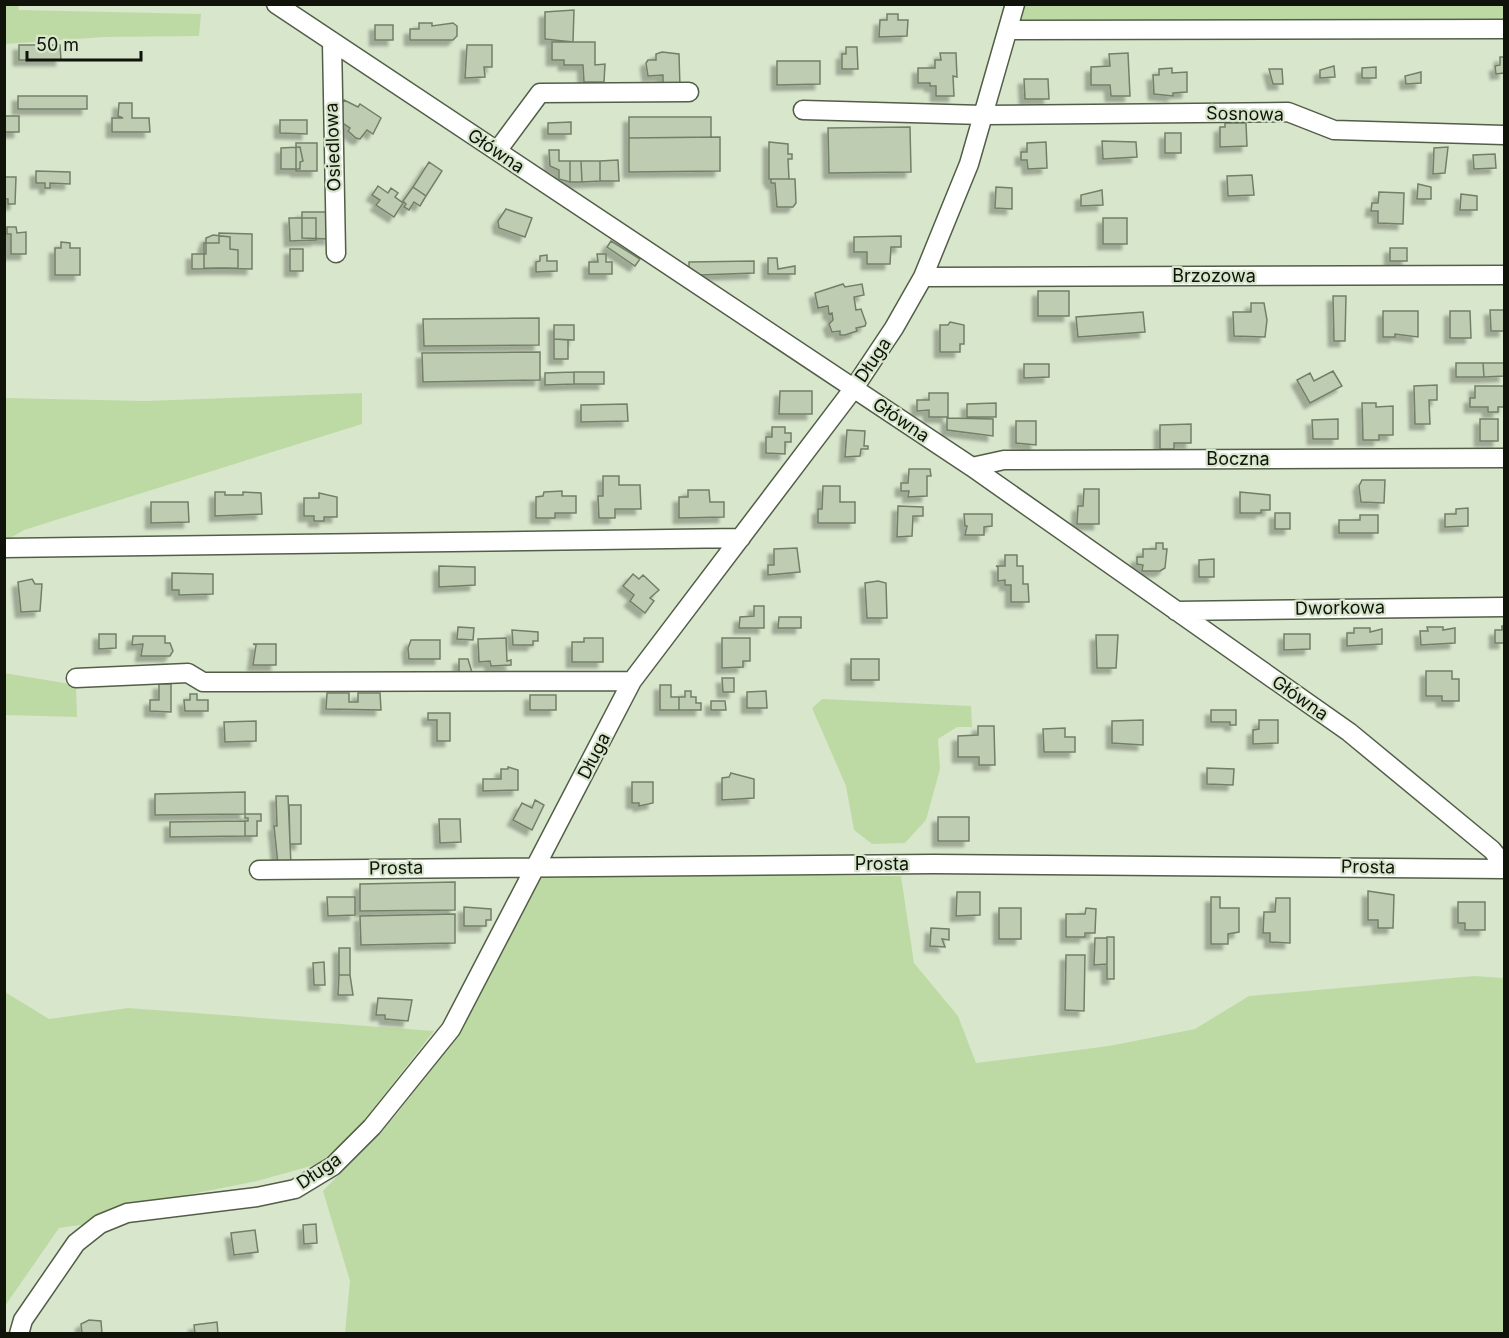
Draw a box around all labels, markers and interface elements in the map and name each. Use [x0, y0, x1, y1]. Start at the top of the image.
scale bar [27, 24, 141, 62]
text: 50 m [36, 34, 79, 55]
street label: Osiedlowa [320, 102, 345, 192]
street label: Sosnowa [1206, 102, 1284, 125]
street label: Główna [464, 124, 529, 177]
street label: Brzozowa [1172, 265, 1256, 286]
street label: Długa [850, 333, 895, 386]
street label: Główna [869, 393, 934, 446]
street label: Boczna [1206, 448, 1270, 469]
street label: Dworkowa [1295, 596, 1385, 619]
street label: Główna [1268, 671, 1332, 724]
street label: Długa [573, 729, 614, 782]
street label: Prosta [855, 853, 909, 874]
street label: Prosta [1341, 856, 1395, 877]
street label: Prosta [369, 857, 423, 878]
street label: Długa [292, 1148, 345, 1193]

